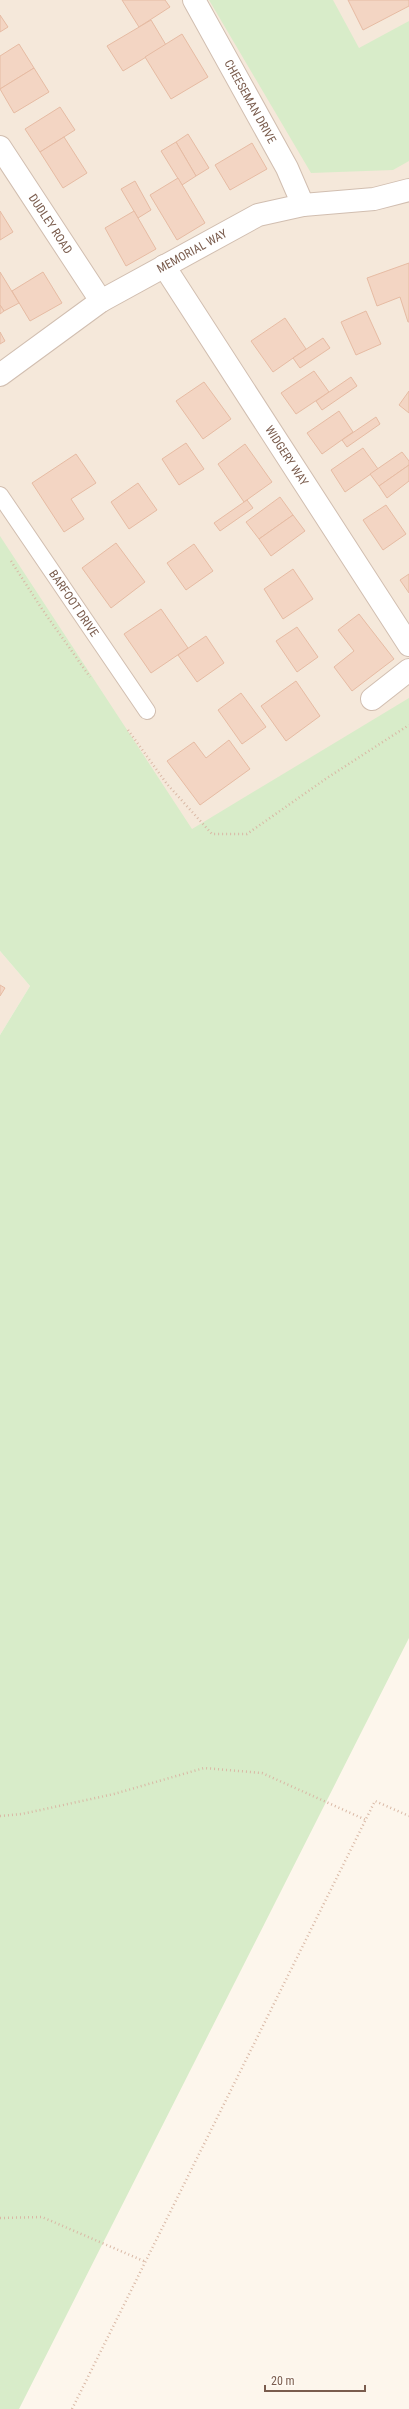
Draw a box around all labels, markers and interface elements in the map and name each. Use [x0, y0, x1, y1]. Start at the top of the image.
street label: CHEESEMAN DRIVE [221, 57, 279, 146]
street label: DUDLEY ROAD [26, 191, 75, 257]
street label: MEMORIAL WAY [155, 226, 230, 276]
street label: WIDGERY WAY [262, 423, 312, 489]
street label: BARFOOT DRIVE [46, 567, 101, 639]
scale bar [265, 2367, 365, 2393]
text: 20 m [271, 2374, 295, 2388]

